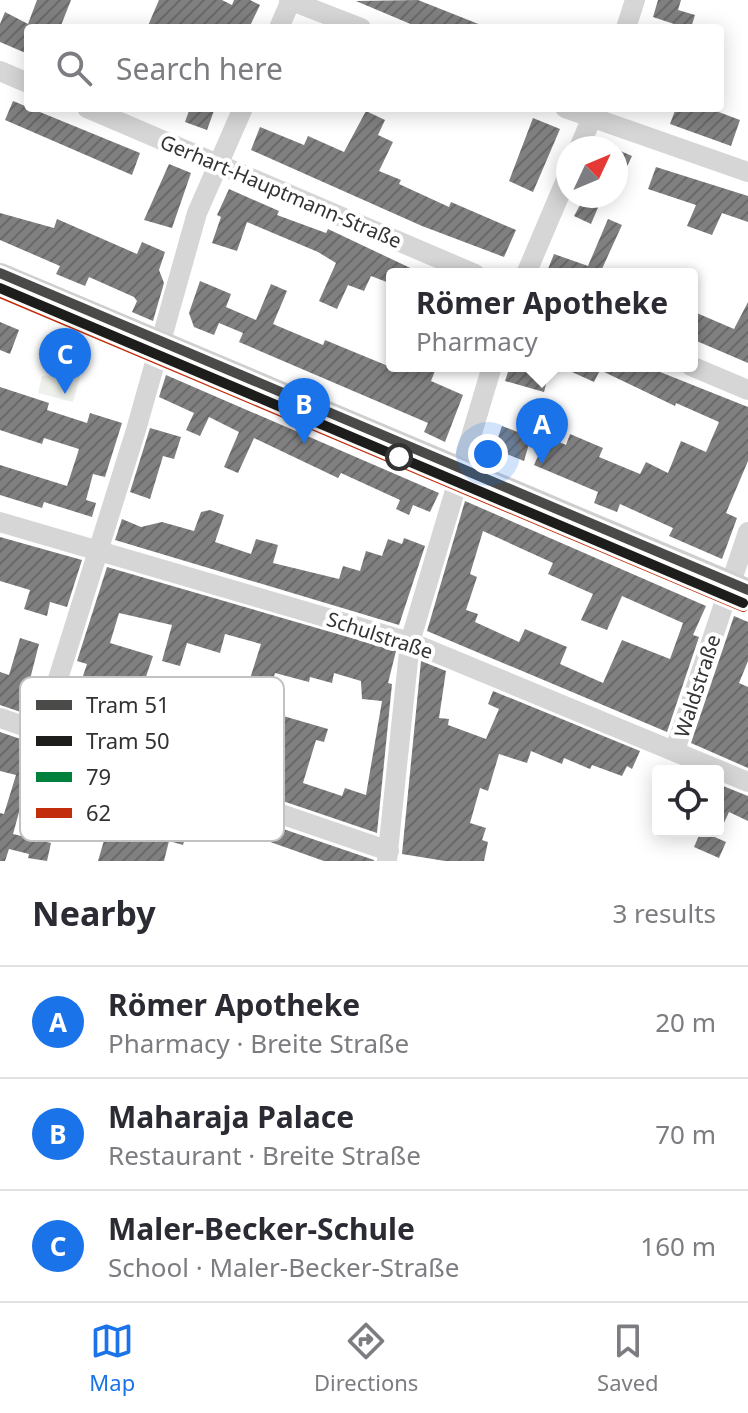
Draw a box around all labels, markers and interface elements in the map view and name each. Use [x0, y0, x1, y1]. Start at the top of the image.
search box [24, 24, 724, 112]
icon: search [52, 46, 96, 90]
text: Search here [116, 48, 283, 89]
street label: Gerhart-Hauptmann-Straße [156, 128, 406, 254]
north arrow [556, 136, 628, 208]
popup [386, 268, 698, 372]
text: Römer Apotheke [416, 282, 668, 323]
text: Pharmacy [416, 323, 538, 359]
pin: C [39, 328, 91, 394]
pin: B [278, 378, 330, 444]
pin: A [516, 398, 568, 464]
your location [468, 434, 508, 474]
unlabelled marker [386, 444, 412, 470]
street label: Schulstraße [323, 605, 437, 665]
street label: Waldstraße [668, 631, 726, 741]
legend [20, 677, 284, 841]
text: Tram 51 [86, 689, 170, 719]
text: Tram 50 [86, 725, 170, 755]
text: 79 [86, 761, 111, 791]
map controls [652, 765, 724, 837]
button: locate [652, 765, 724, 837]
text: 62 [86, 797, 111, 827]
text: Nearby [32, 890, 156, 936]
text: 3 results [612, 895, 716, 931]
text: Römer Apotheke [108, 984, 360, 1025]
text: A [49, 1004, 67, 1040]
text: 20 m [655, 1004, 716, 1040]
text: Pharmacy · Breite Straße [108, 1025, 409, 1061]
text: Maharaja Palace [108, 1096, 354, 1137]
text: B [49, 1116, 67, 1152]
text: 70 m [655, 1116, 716, 1152]
text: Restaurant · Breite Straße [108, 1137, 421, 1173]
text: Maler-Becker-Schule [108, 1208, 415, 1249]
text: C [50, 1228, 66, 1264]
text: 160 m [640, 1228, 716, 1264]
text: School · Maler-Becker-Straße [108, 1249, 459, 1285]
tab: Map [89, 1319, 135, 1397]
tab: Directions [314, 1319, 418, 1397]
tab: Saved [597, 1319, 659, 1397]

